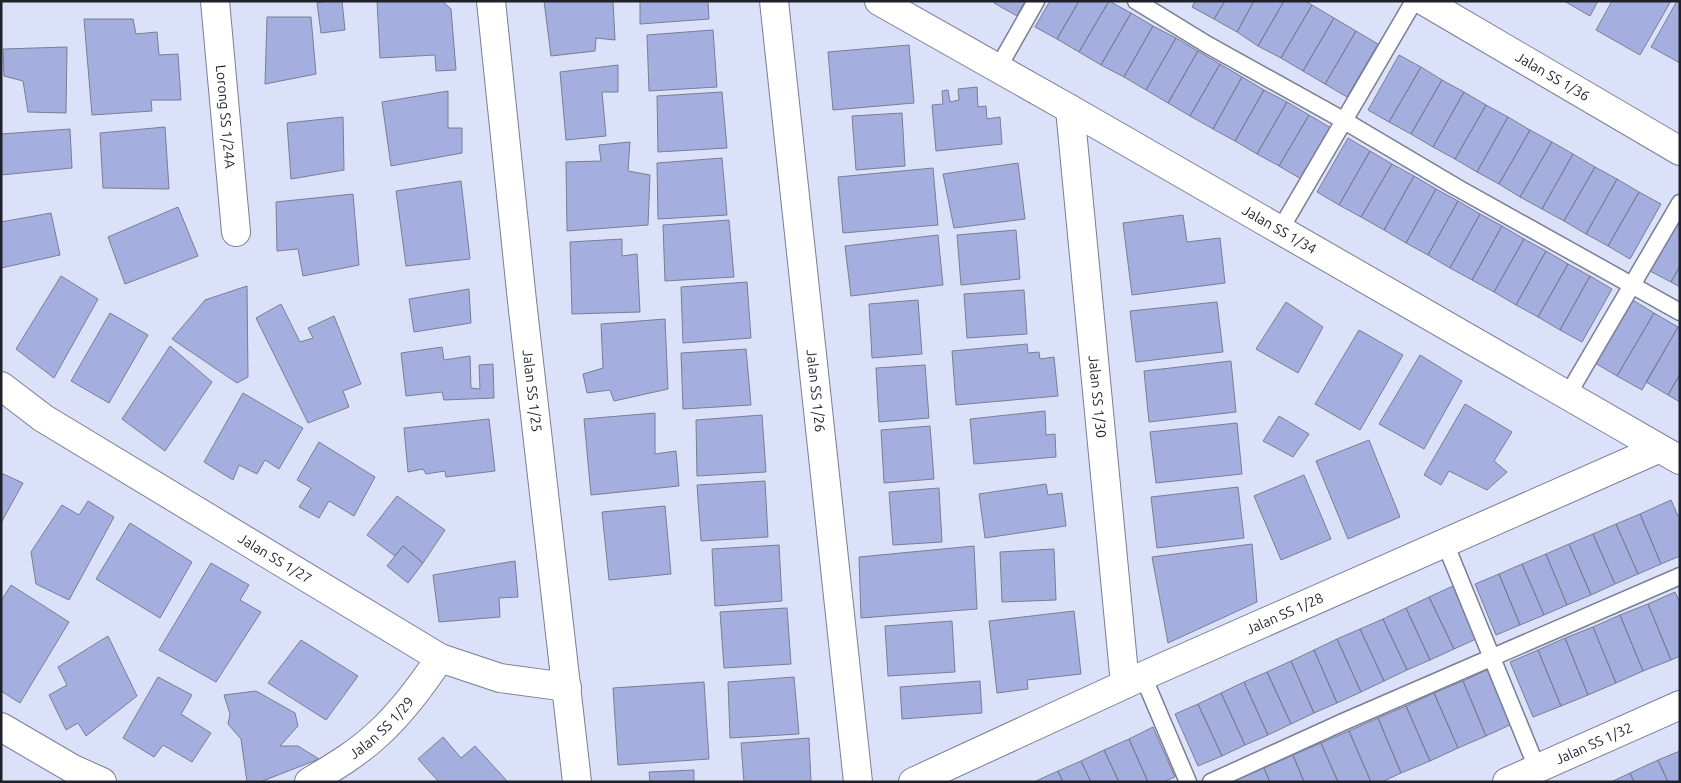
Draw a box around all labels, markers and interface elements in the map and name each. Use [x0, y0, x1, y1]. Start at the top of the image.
street label: Jalan SS 1/36 [1513, 48, 1592, 104]
street label: Lorong SS 1/24A [213, 64, 238, 169]
street label: Jalan SS 1/34 [1239, 202, 1319, 257]
street label: Jalan SS 1/25 [520, 349, 545, 433]
street label: Jalan SS 1/26 [804, 349, 828, 433]
street label: Jalan SS 1/30 [1086, 355, 1109, 439]
street label: Jalan SS 1/27 [235, 530, 315, 587]
street label: Jalan SS 1/28 [1243, 589, 1326, 638]
street label: Jalan SS 1/29 [346, 694, 417, 762]
street label: Jalan SS 1/32 [1553, 719, 1635, 768]

